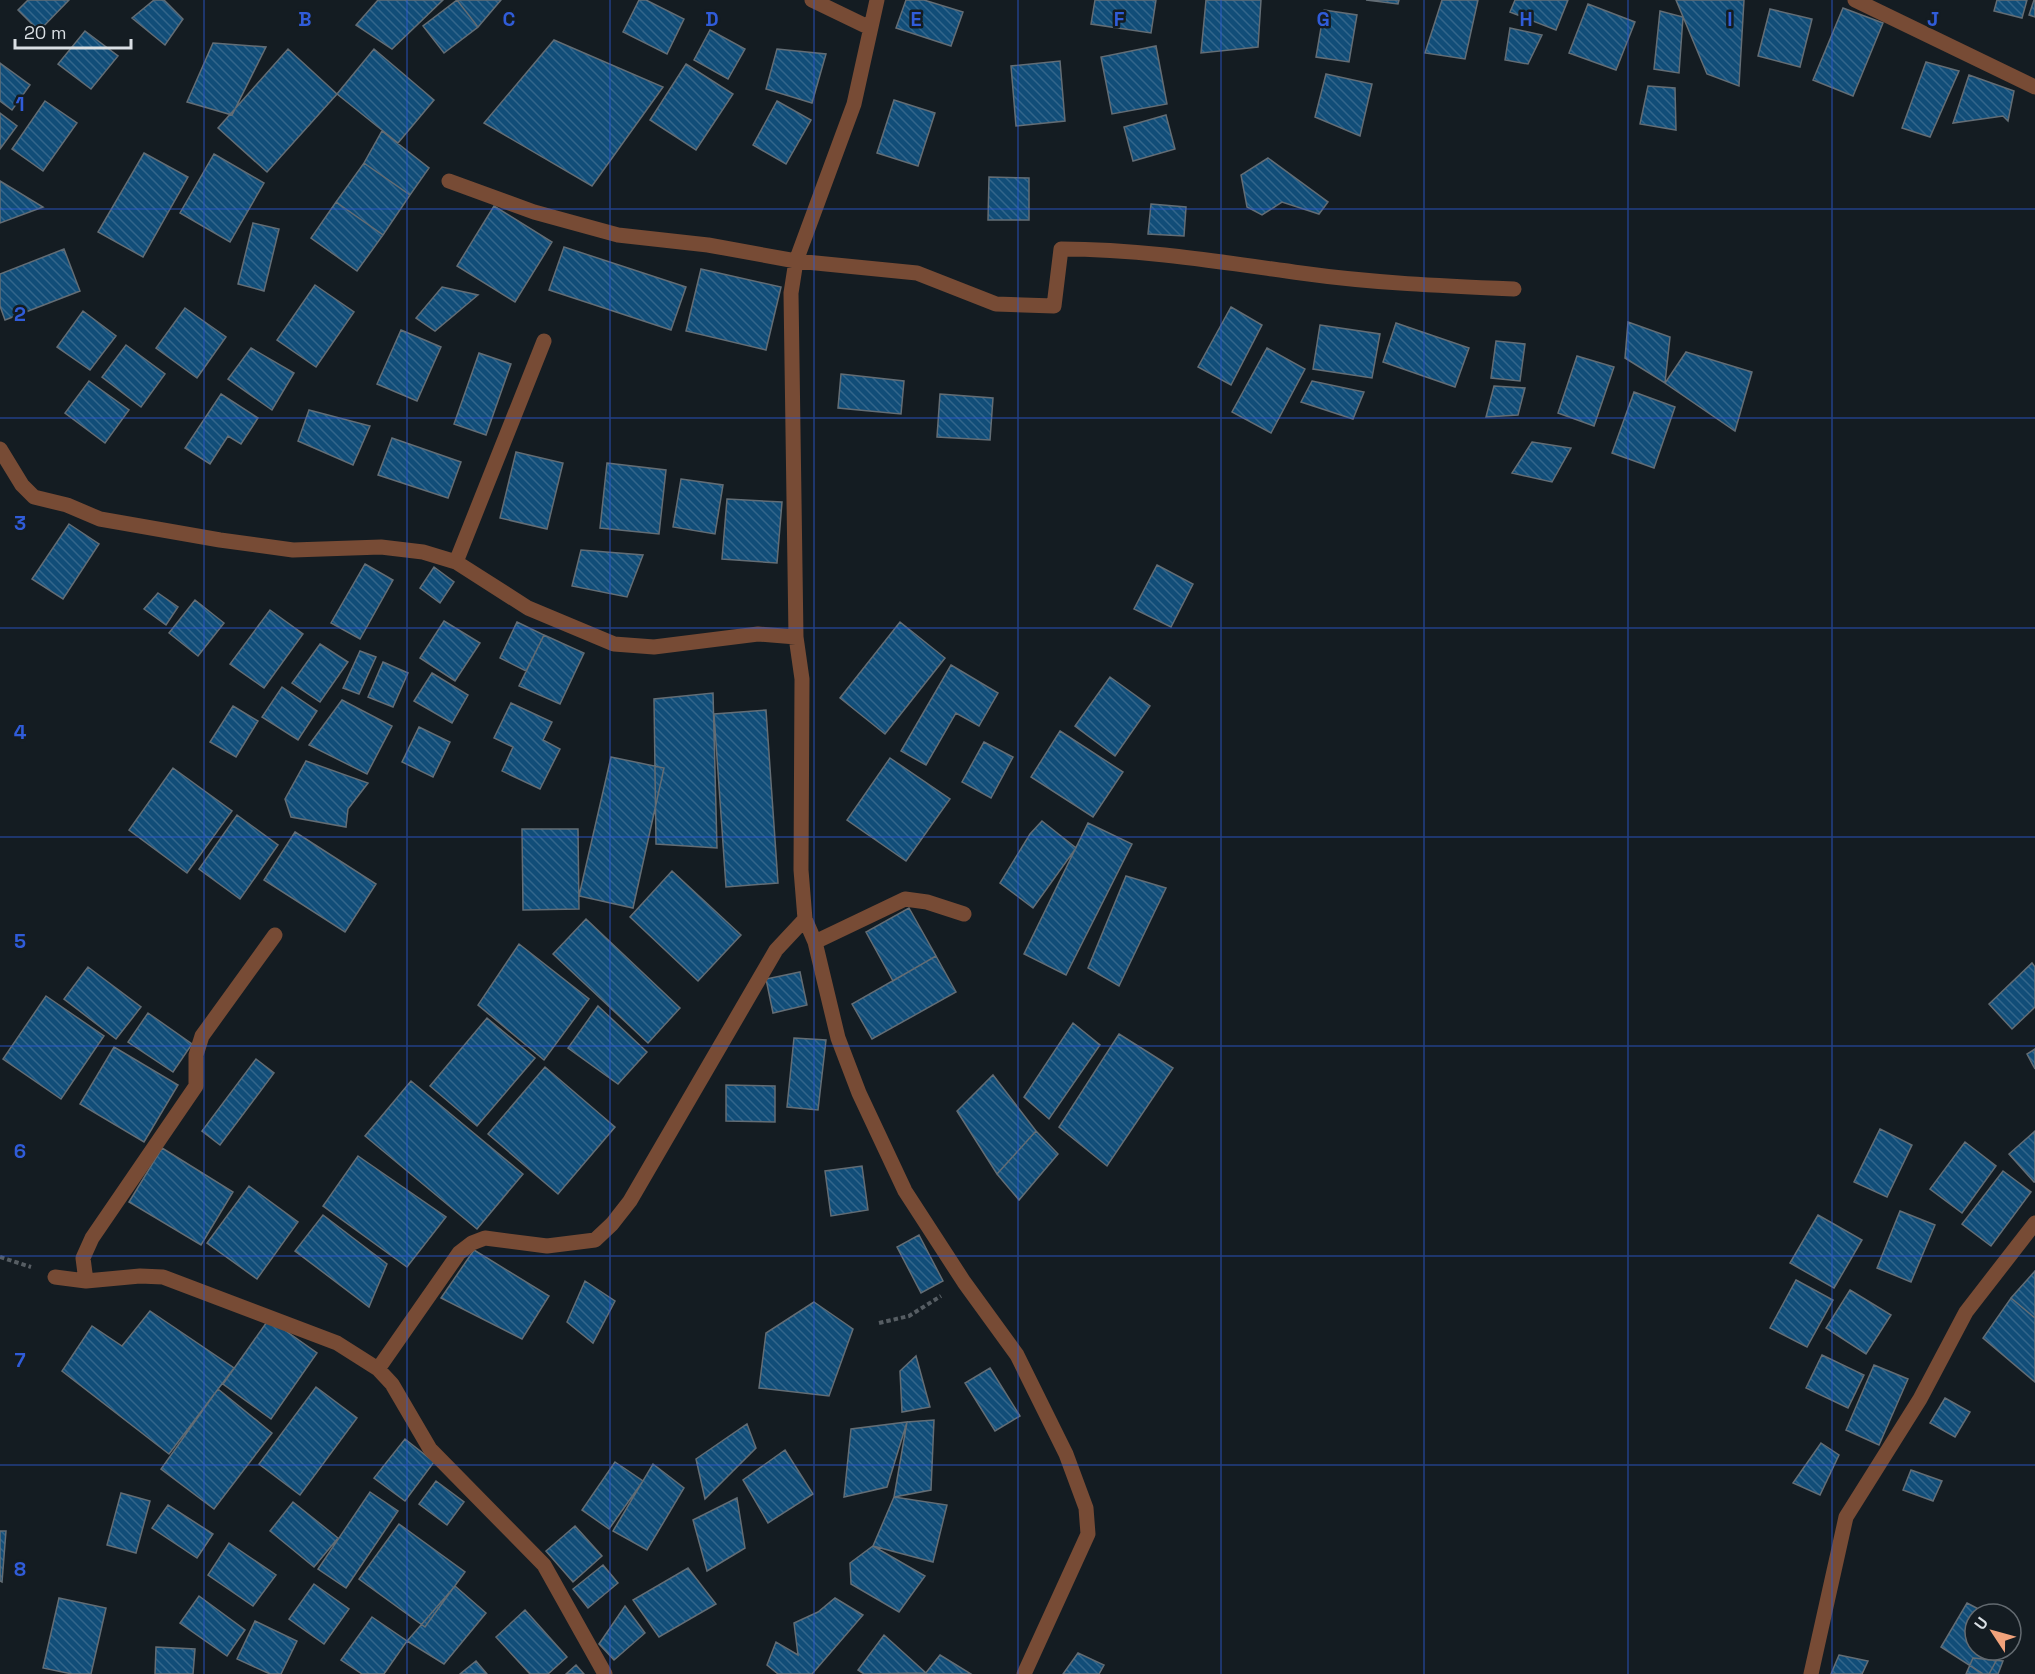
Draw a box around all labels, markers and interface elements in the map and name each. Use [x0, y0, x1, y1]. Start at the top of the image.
text: B [298, 6, 312, 32]
text: C [503, 6, 516, 32]
text: D [705, 6, 719, 32]
text: E [910, 6, 922, 32]
text: F [1114, 6, 1125, 32]
text: G [1316, 6, 1330, 32]
text: H [1519, 6, 1533, 32]
text: I [1727, 6, 1733, 32]
text: J [1927, 6, 1939, 32]
scale bar [15, 12, 130, 50]
text: 20 m [24, 21, 67, 44]
text: 1 [15, 91, 25, 117]
text: 2 [14, 301, 26, 327]
text: 3 [14, 510, 26, 536]
text: 4 [14, 719, 27, 745]
text: 5 [14, 928, 26, 954]
text: 6 [14, 1138, 26, 1164]
text: 7 [14, 1347, 26, 1373]
text: 8 [14, 1556, 26, 1582]
north arrow [1963, 1602, 2023, 1662]
text: U [1970, 1613, 1993, 1634]

